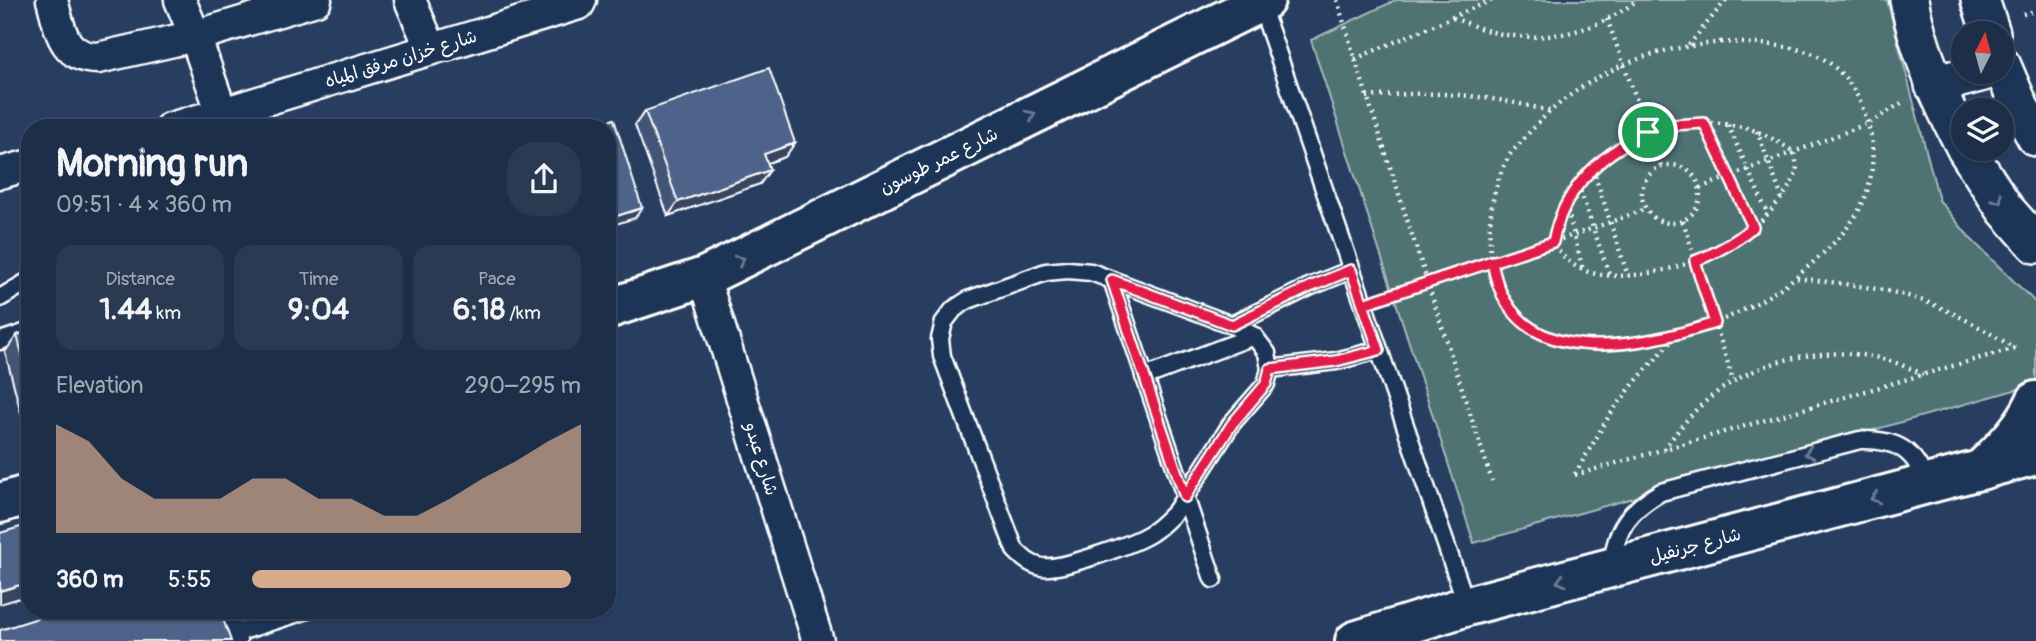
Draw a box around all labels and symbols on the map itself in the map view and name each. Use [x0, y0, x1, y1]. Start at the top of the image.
north arrow [1951, 21, 2014, 84]
street label: شارع خزان مرفق المياه [322, 25, 480, 93]
pin [1618, 102, 1678, 162]
one-way arrow [1024, 110, 1036, 124]
street label: شارع عمر طوسون [876, 122, 1002, 200]
one-way arrow [1990, 191, 2002, 204]
one-way arrow [733, 254, 745, 268]
street label: شارع عبدو [739, 419, 783, 498]
one-way arrow [1803, 445, 1815, 459]
one-way arrow [1870, 490, 1882, 504]
street label: شارع جرنفيل [1647, 523, 1743, 569]
one-way arrow [1555, 573, 1567, 587]

